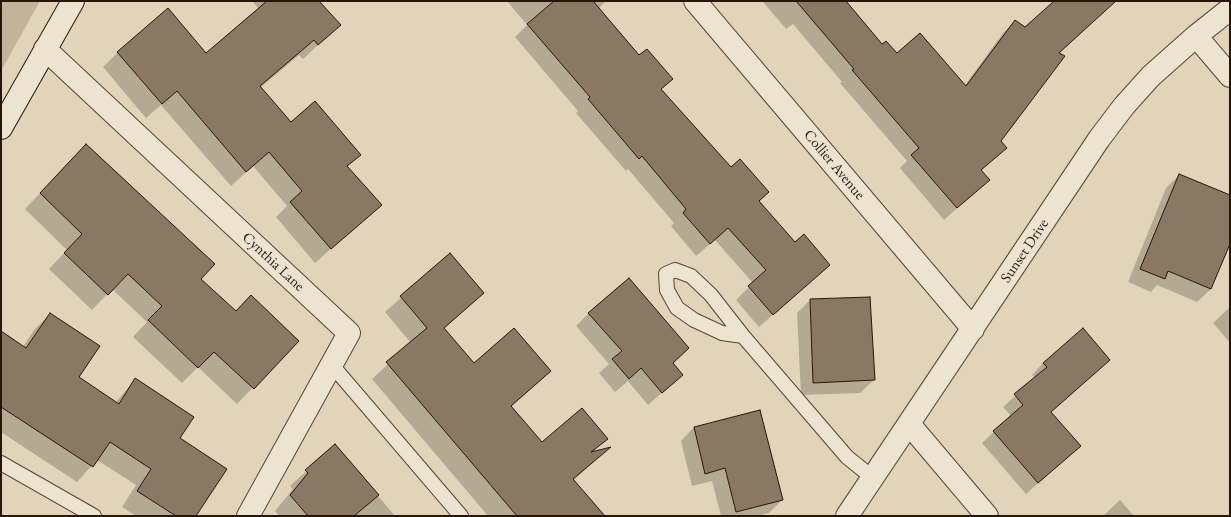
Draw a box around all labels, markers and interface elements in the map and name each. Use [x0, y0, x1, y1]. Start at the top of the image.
street label: Collier Avenue [800, 126, 868, 204]
street label: Sunset Drive [997, 216, 1053, 286]
street label: Cynthia Lane [238, 229, 308, 295]

